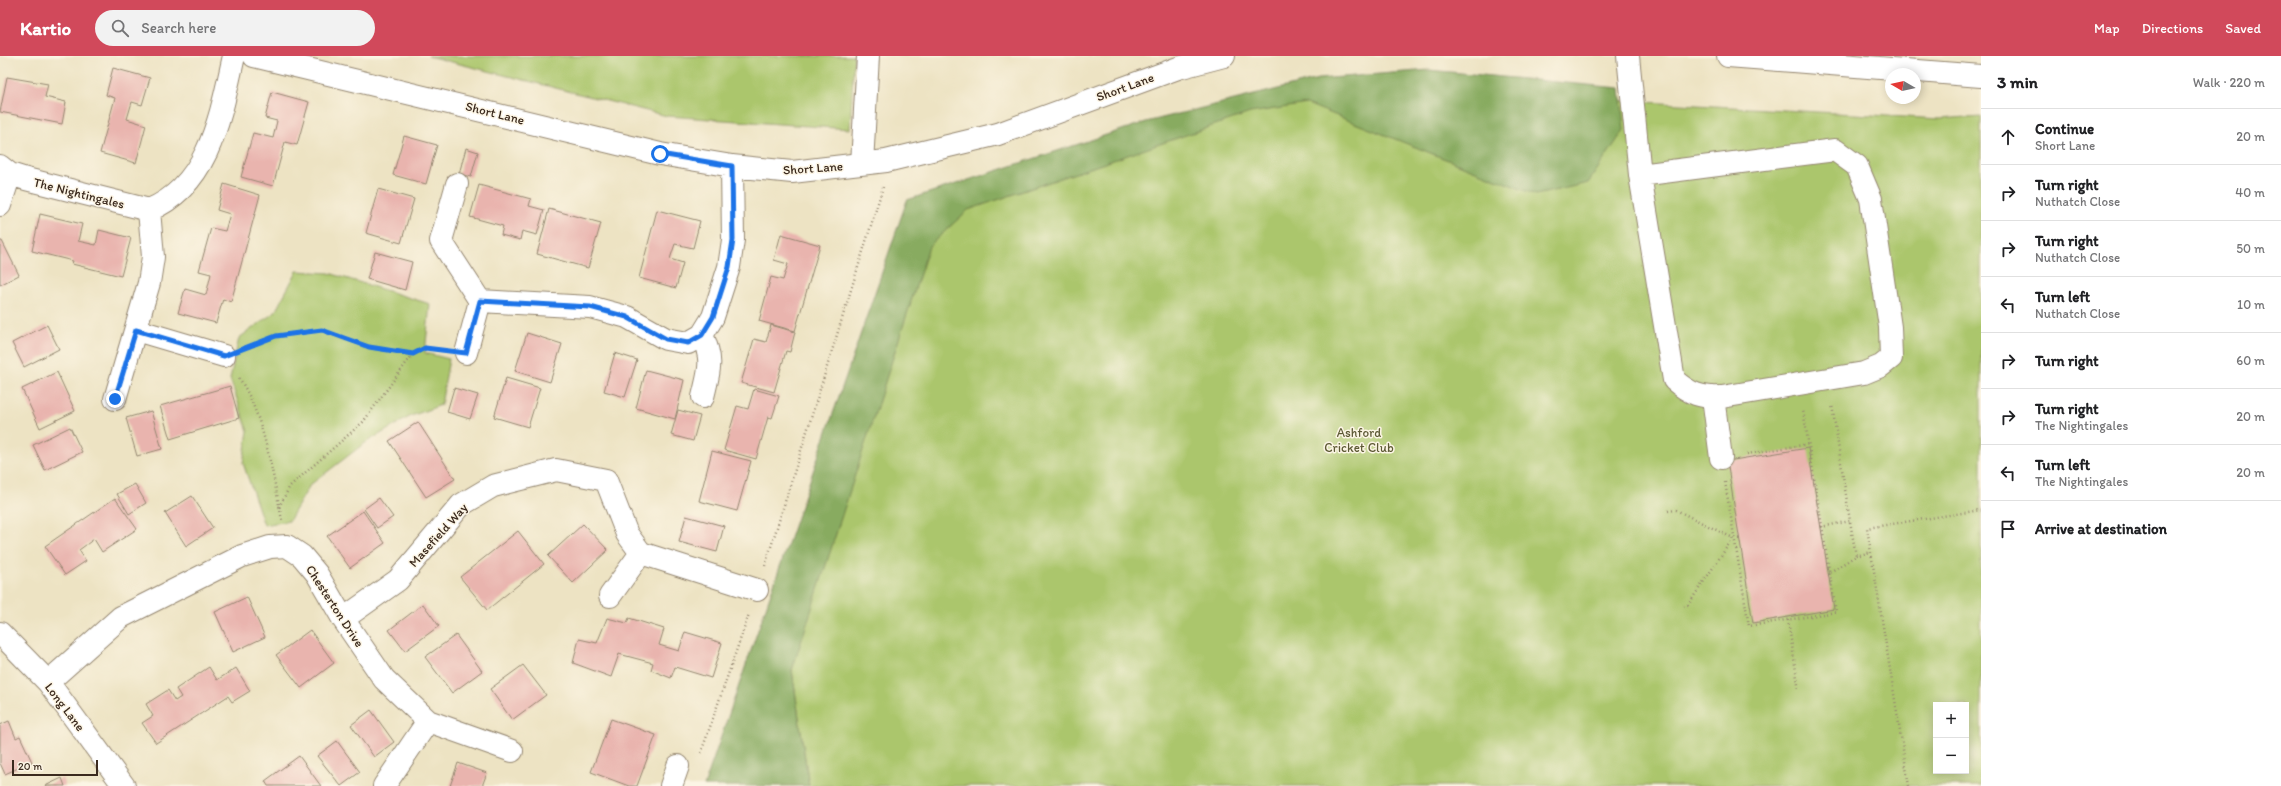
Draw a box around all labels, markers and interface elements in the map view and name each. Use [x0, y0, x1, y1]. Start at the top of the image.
search box [95, 10, 375, 46]
text: Kartio [20, 17, 71, 40]
icon: search [109, 17, 131, 39]
text: Search here [141, 19, 216, 37]
text: Map [2094, 20, 2120, 37]
text: Directions [2142, 20, 2203, 37]
text: Saved [2225, 20, 2261, 37]
north arrow [1885, 68, 1921, 104]
street label: Short Lane [1094, 70, 1156, 104]
text: 3 min [1997, 72, 2038, 92]
text: Walk · 220 m [2193, 75, 2265, 90]
street label: Short Lane [464, 98, 526, 128]
text: Continue [2035, 120, 2094, 138]
icon: ahead [1997, 126, 2019, 148]
text: 20 m [2236, 129, 2265, 144]
text: Short Lane [2035, 138, 2095, 153]
route start [651, 145, 669, 163]
street label: Short Lane [782, 158, 844, 178]
street label: The Nightingales [32, 174, 126, 212]
text: Turn right [2035, 176, 2099, 194]
icon: right [1997, 182, 2019, 204]
text: 40 m [2235, 185, 2265, 200]
text: Nuthatch Close [2035, 194, 2120, 209]
text: Turn right [2035, 232, 2099, 250]
icon: right [1997, 238, 2019, 260]
text: 50 m [2236, 241, 2265, 256]
text: Nuthatch Close [2035, 250, 2120, 265]
text: Turn left [2035, 288, 2090, 306]
icon: left [1997, 294, 2019, 316]
text: 10 m [2237, 297, 2265, 312]
text: Nuthatch Close [2035, 306, 2120, 321]
icon: right [1997, 350, 2019, 372]
text: Turn right [2035, 352, 2099, 370]
text: 60 m [2236, 353, 2265, 368]
route end [106, 390, 124, 408]
text: Turn right [2035, 400, 2099, 418]
icon: right [1997, 406, 2019, 428]
text: 20 m [2236, 409, 2265, 424]
text: The Nightingales [2035, 418, 2128, 433]
park label: Ashford Cricket Club [1324, 425, 1394, 455]
text: Turn left [2035, 456, 2090, 474]
icon: left [1997, 462, 2019, 484]
text: 20 m [2236, 465, 2265, 480]
text: The Nightingales [2035, 474, 2128, 489]
street label: Masefield Way [405, 500, 471, 570]
icon: arrive [1997, 518, 2019, 540]
text: Arrive at destination [2035, 520, 2167, 538]
street label: Chesterton Drive [303, 562, 367, 650]
street label: Long Lane [42, 680, 88, 734]
map controls [1933, 702, 1969, 774]
button: + [1933, 702, 1969, 738]
button: − [1933, 738, 1969, 774]
scale bar [12, 758, 98, 777]
text: 20 m [18, 760, 42, 773]

